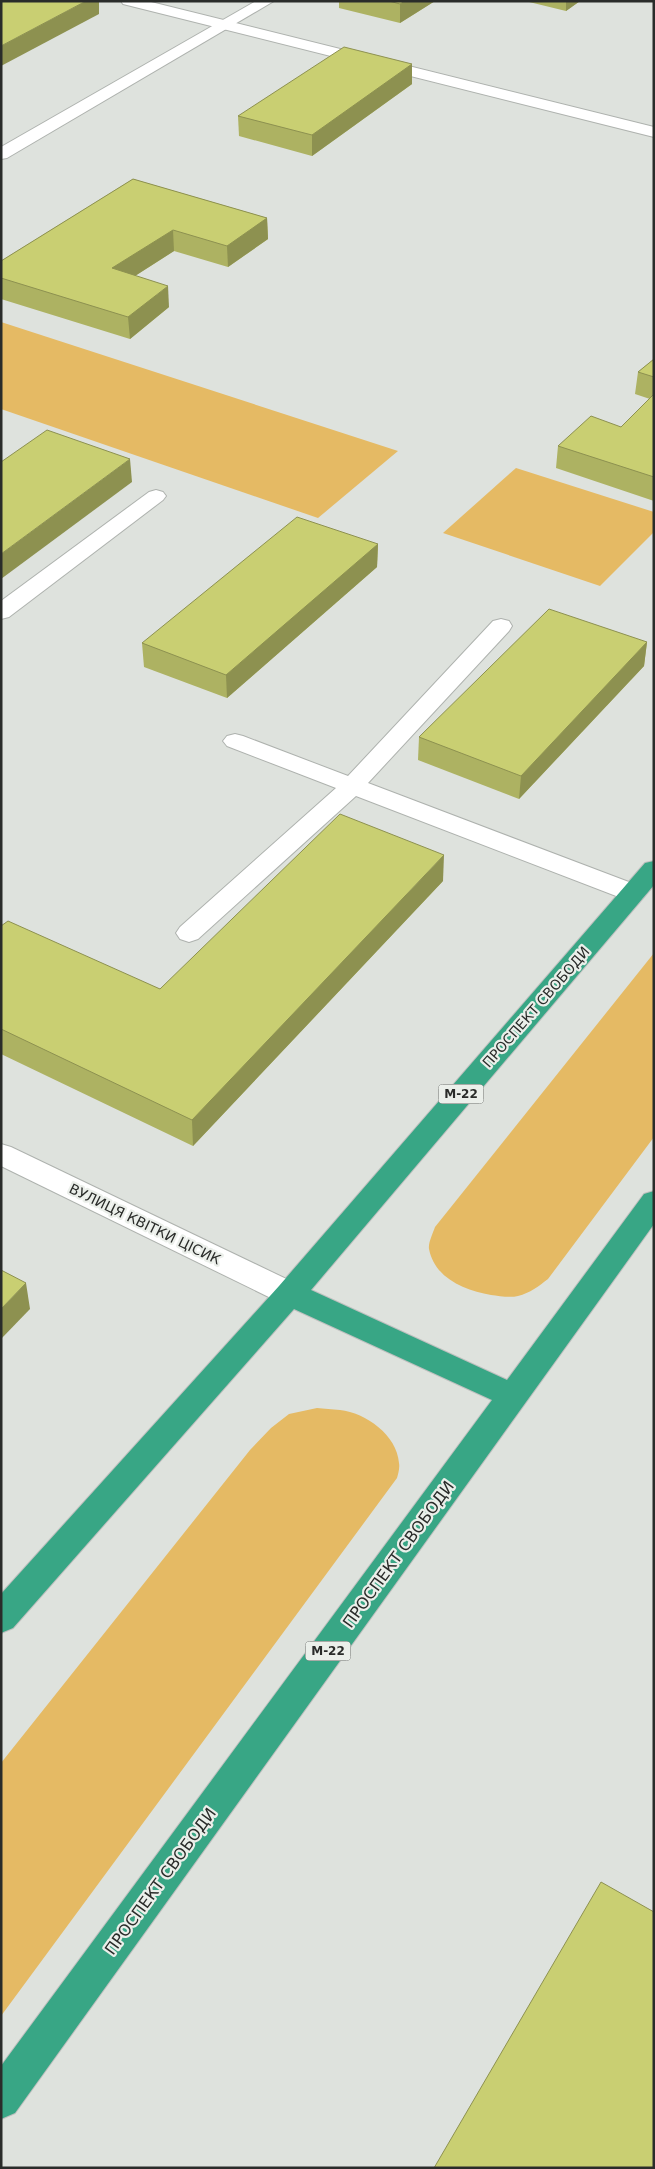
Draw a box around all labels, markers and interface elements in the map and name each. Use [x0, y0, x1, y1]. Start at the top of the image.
street label: ПРОСПЕКТ СВОБОДИ [479, 943, 593, 1071]
road number: М-22 [438, 1084, 484, 1104]
street label: ВУЛИЦЯ КВІТКИ ЦІСИК [67, 1180, 223, 1268]
street label: ПРОСПЕКТ СВОБОДИ [339, 1477, 458, 1631]
road number: М-22 [306, 1642, 350, 1660]
street label: ПРОСПЕКТ СВОБОДИ [101, 1804, 220, 1958]

